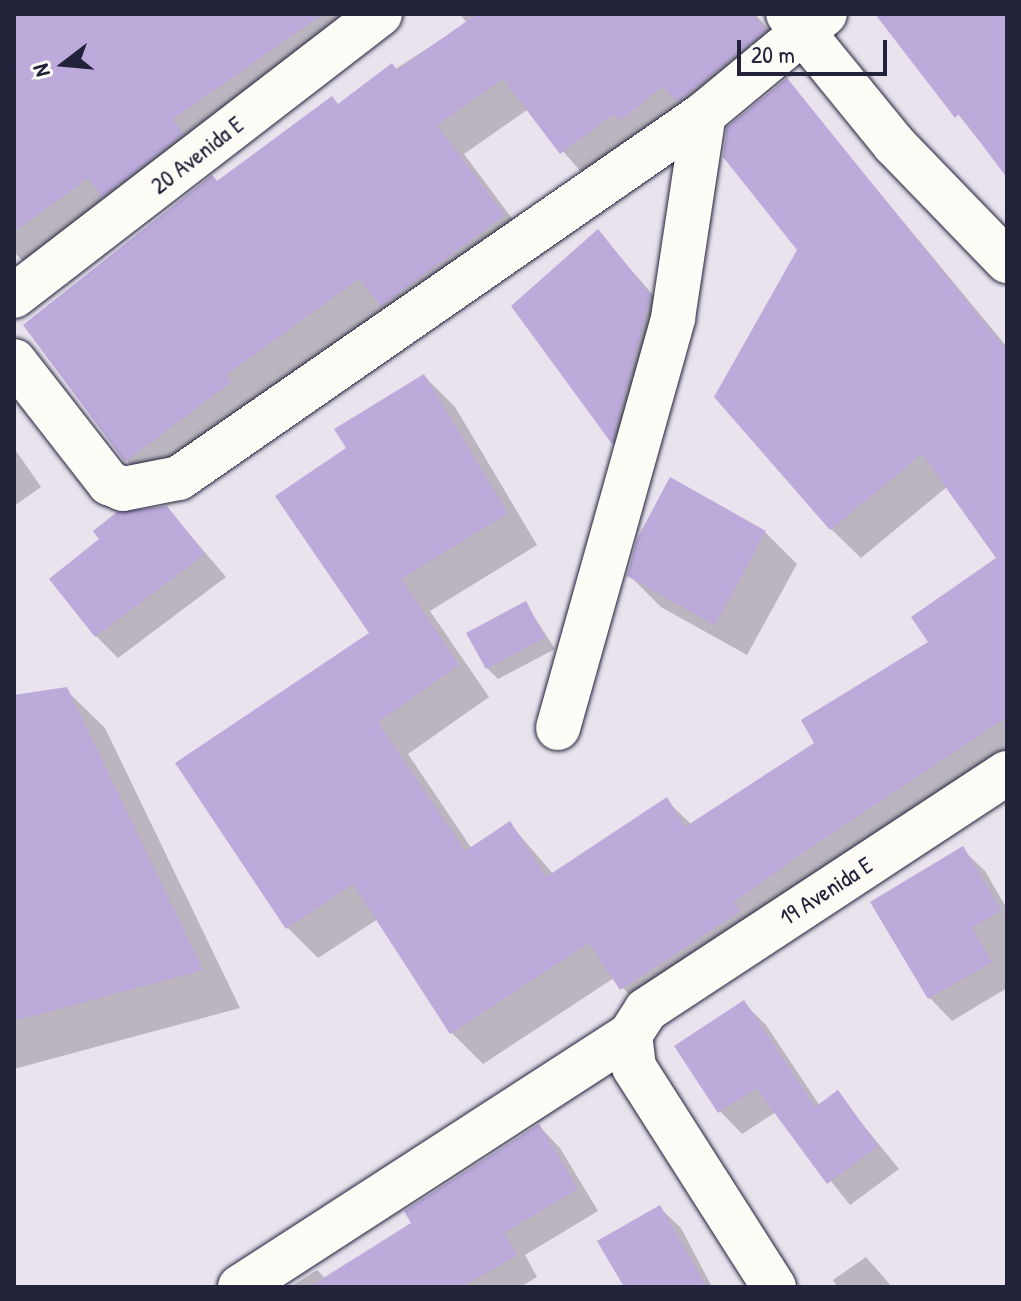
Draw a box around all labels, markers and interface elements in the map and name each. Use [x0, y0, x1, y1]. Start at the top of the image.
north arrow [24, 24, 104, 104]
scale bar [741, 24, 891, 74]
text: 20 m [751, 38, 795, 70]
text: N [25, 61, 57, 80]
street label: 20 Avenida E [145, 110, 249, 200]
street label: 19 Avenida E [774, 850, 878, 932]

